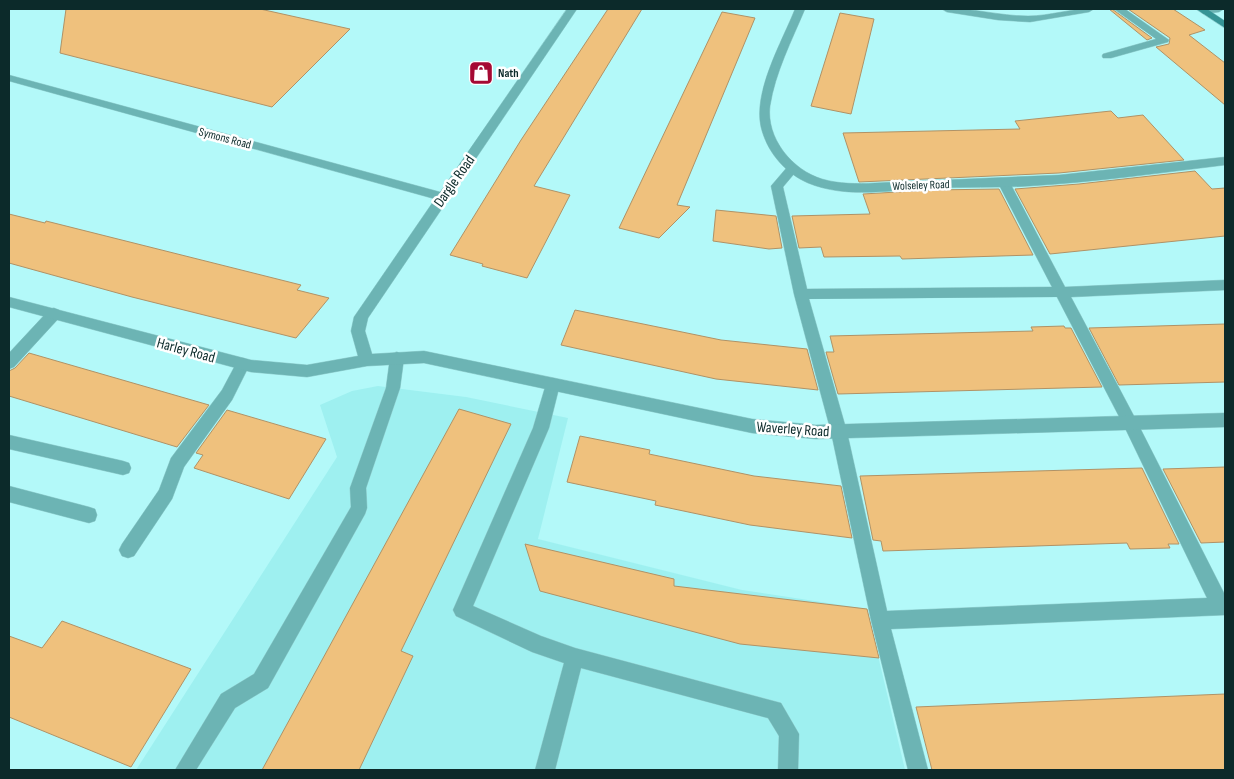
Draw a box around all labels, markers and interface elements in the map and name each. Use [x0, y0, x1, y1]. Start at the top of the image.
shop icon: Nath [468, 60, 494, 86]
place label: Nath [498, 66, 519, 81]
street label: Symons Road [197, 124, 253, 153]
street label: Dargle Road [430, 152, 479, 211]
street label: Wolseley Road [892, 177, 950, 194]
street label: Harley Road [155, 334, 217, 367]
street label: Waverley Road [756, 417, 830, 442]

